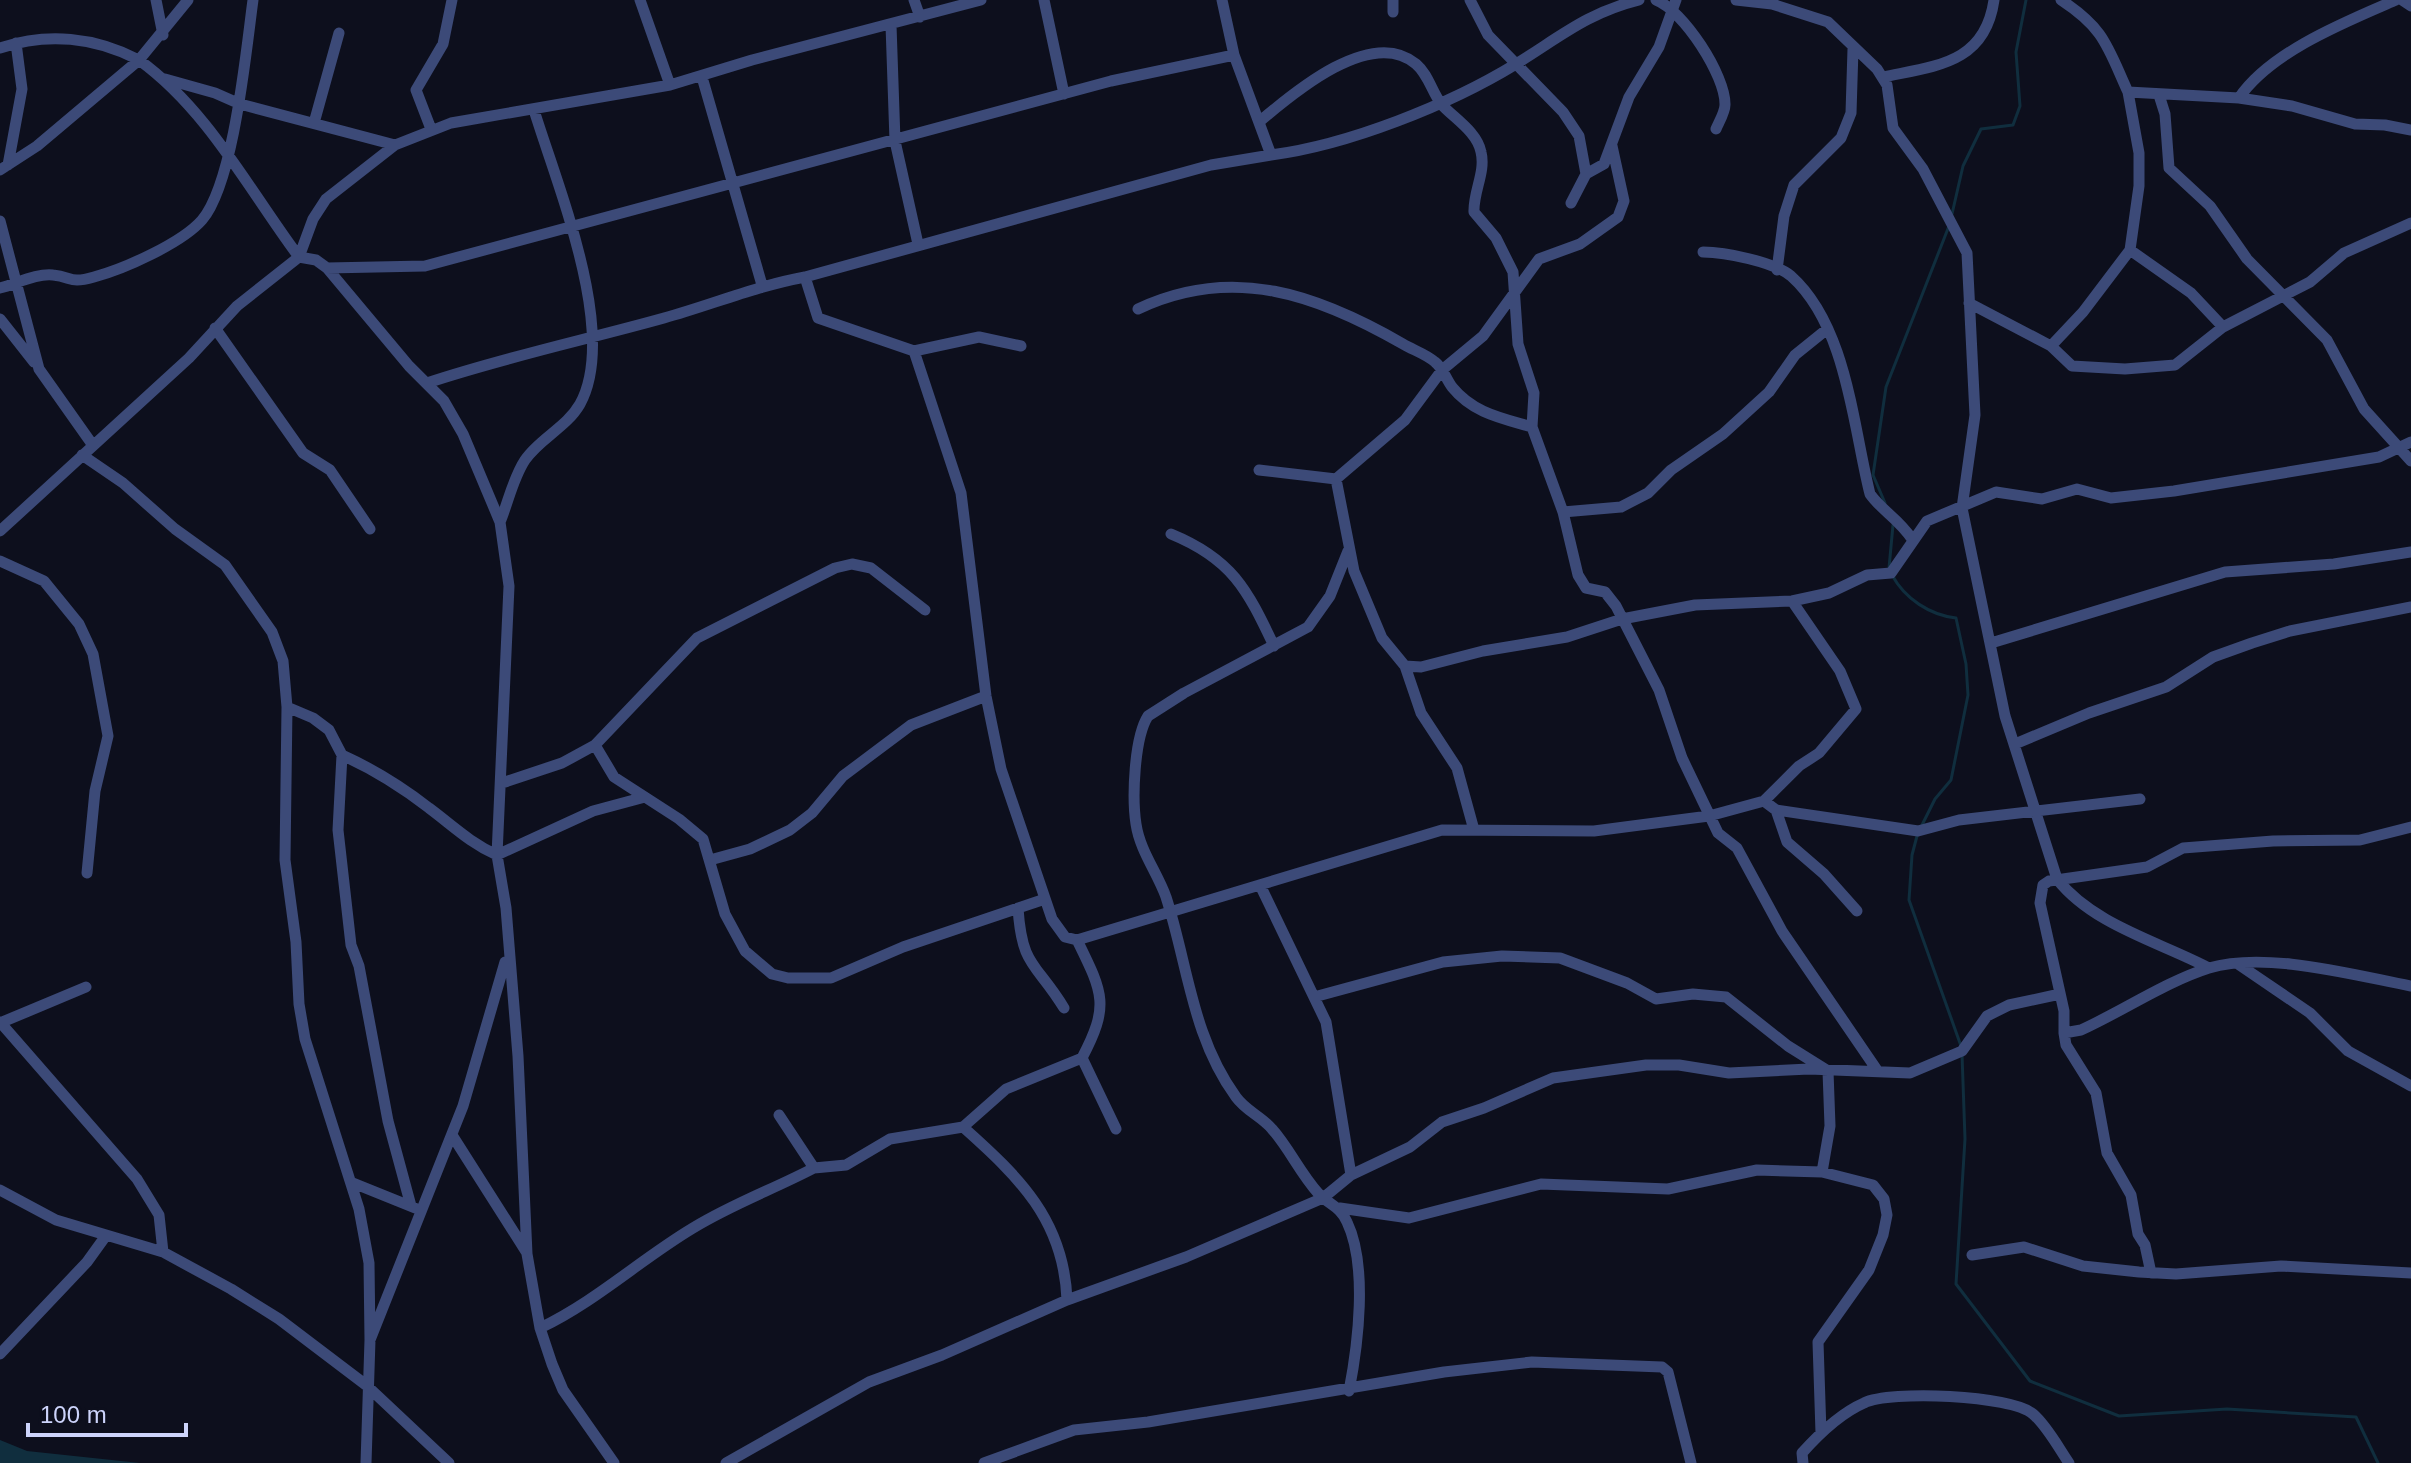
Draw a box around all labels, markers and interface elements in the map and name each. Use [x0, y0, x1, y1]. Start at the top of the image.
scale bar [28, 1387, 186, 1437]
text: 100 m [40, 1401, 107, 1428]

